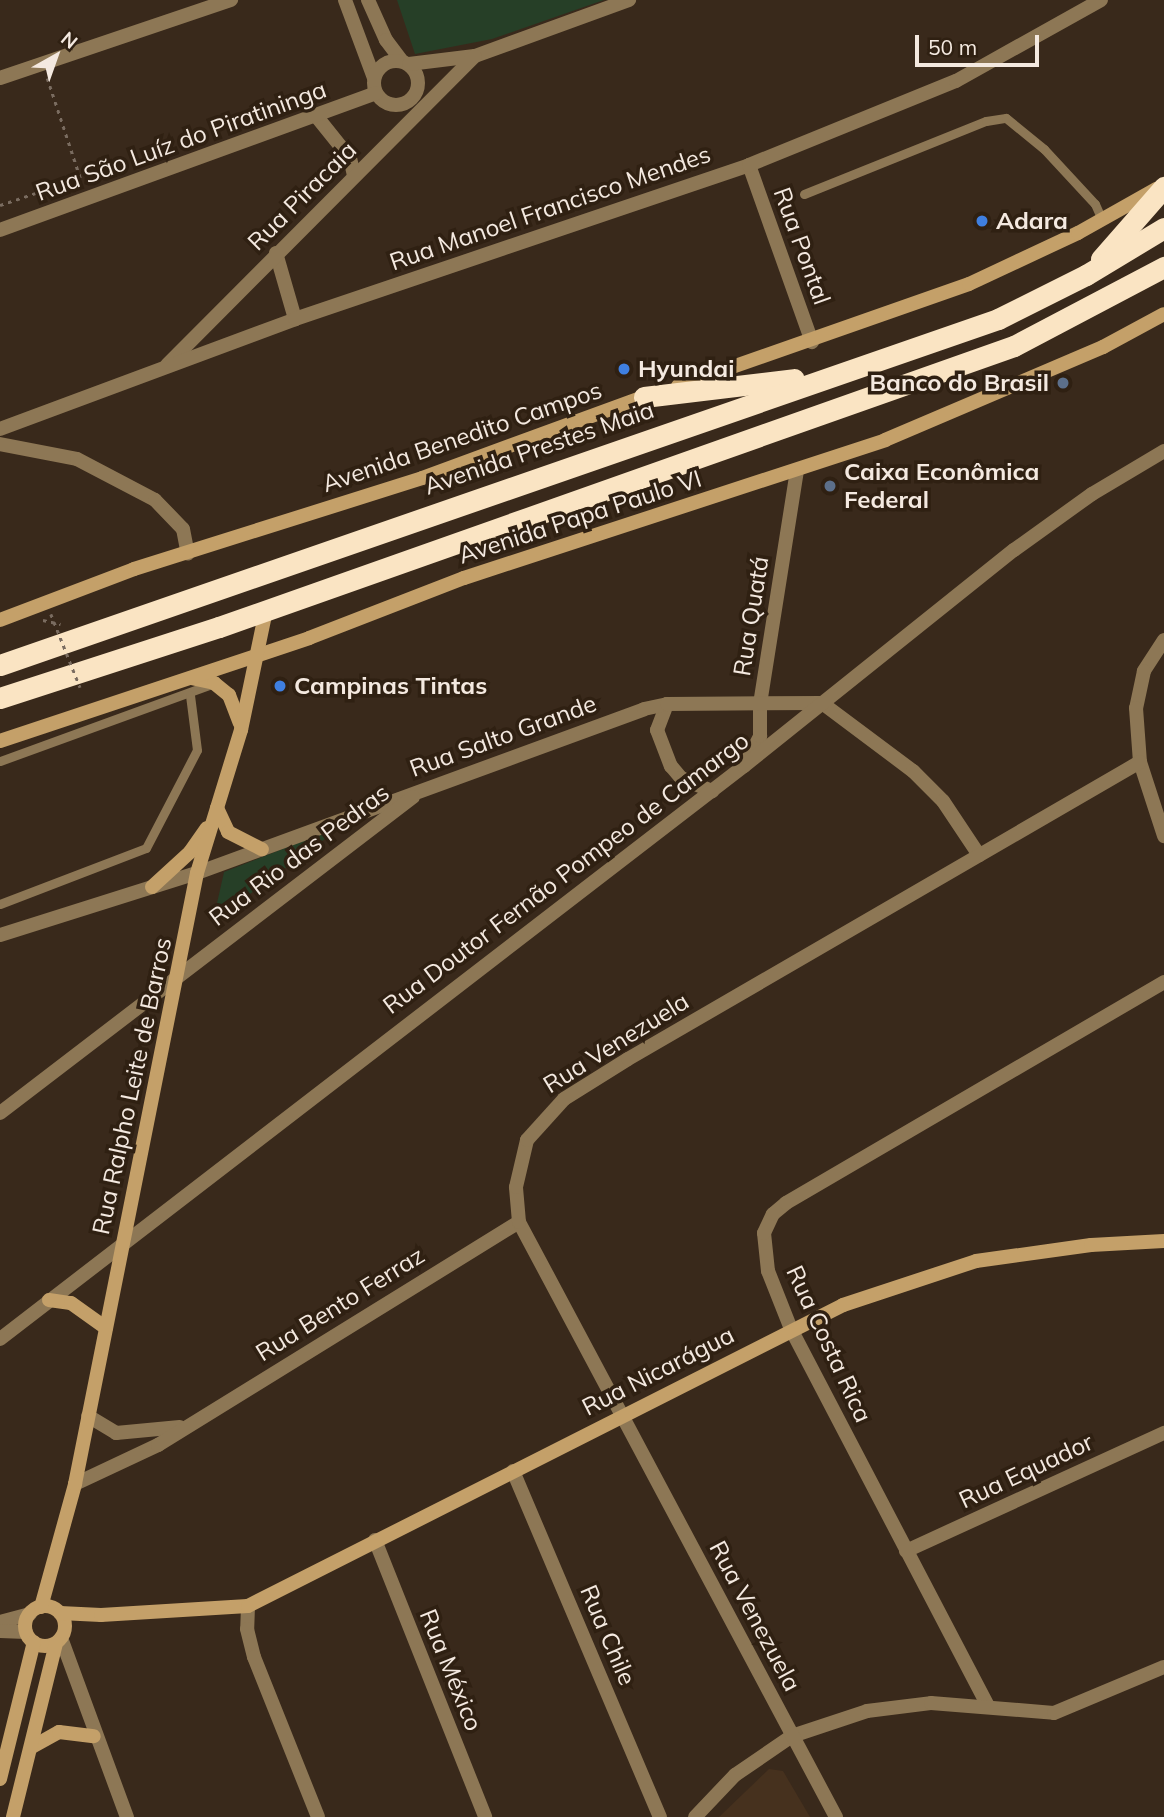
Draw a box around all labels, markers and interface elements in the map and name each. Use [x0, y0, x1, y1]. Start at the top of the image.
north arrow [21, 21, 91, 91]
scale bar [919, 21, 1043, 65]
text: N [56, 26, 83, 54]
text: 50 m [928, 34, 977, 60]
street label: Rua São Luíz do Piratininga [32, 75, 330, 207]
street label: Rua Piracaia [242, 136, 362, 256]
street label: Rua Manoel Francisco Mendes [386, 139, 714, 277]
street label: Rua Pontal [768, 184, 836, 308]
place label: Adara [996, 207, 1068, 235]
marker: Adara [974, 213, 990, 229]
place label: Hyundai [638, 355, 734, 383]
marker: Hyundai [616, 361, 632, 377]
place label: Banco do Brasil [869, 369, 1049, 397]
marker: Banco do Brasil [1055, 375, 1071, 391]
street label: Avenida Benedito Campos [318, 376, 606, 498]
street label: Avenida Prestes Maia [420, 395, 658, 501]
place label: Caixa Econômica Federal [844, 458, 1039, 514]
street label: Avenida Papa Paulo VI [455, 464, 705, 570]
marker: Caixa Econômica Federal [822, 478, 838, 494]
street label: Rua Quatá [727, 554, 775, 678]
place label: Campinas Tintas [294, 672, 487, 700]
marker: Campinas Tintas [272, 678, 288, 694]
street label: Rua Salto Grande [406, 689, 600, 783]
street label: Rua Doutor Fernão Pompeo de Camargo [377, 726, 755, 1020]
street label: Rua Rio das Pedras [203, 778, 395, 932]
street label: Rua Ralpho Leite de Barros [86, 935, 178, 1237]
street label: Rua Venezuela [538, 987, 694, 1099]
street label: Rua Bento Ferraz [251, 1241, 429, 1367]
street label: Rua Costa Rica [780, 1261, 878, 1427]
street label: Rua Nicarágua [577, 1320, 739, 1422]
street label: Rua Equador [954, 1427, 1098, 1515]
street label: Rua Venezuela [703, 1536, 807, 1696]
street label: Rua Chile [574, 1581, 642, 1689]
street label: Rua México [414, 1605, 488, 1735]

